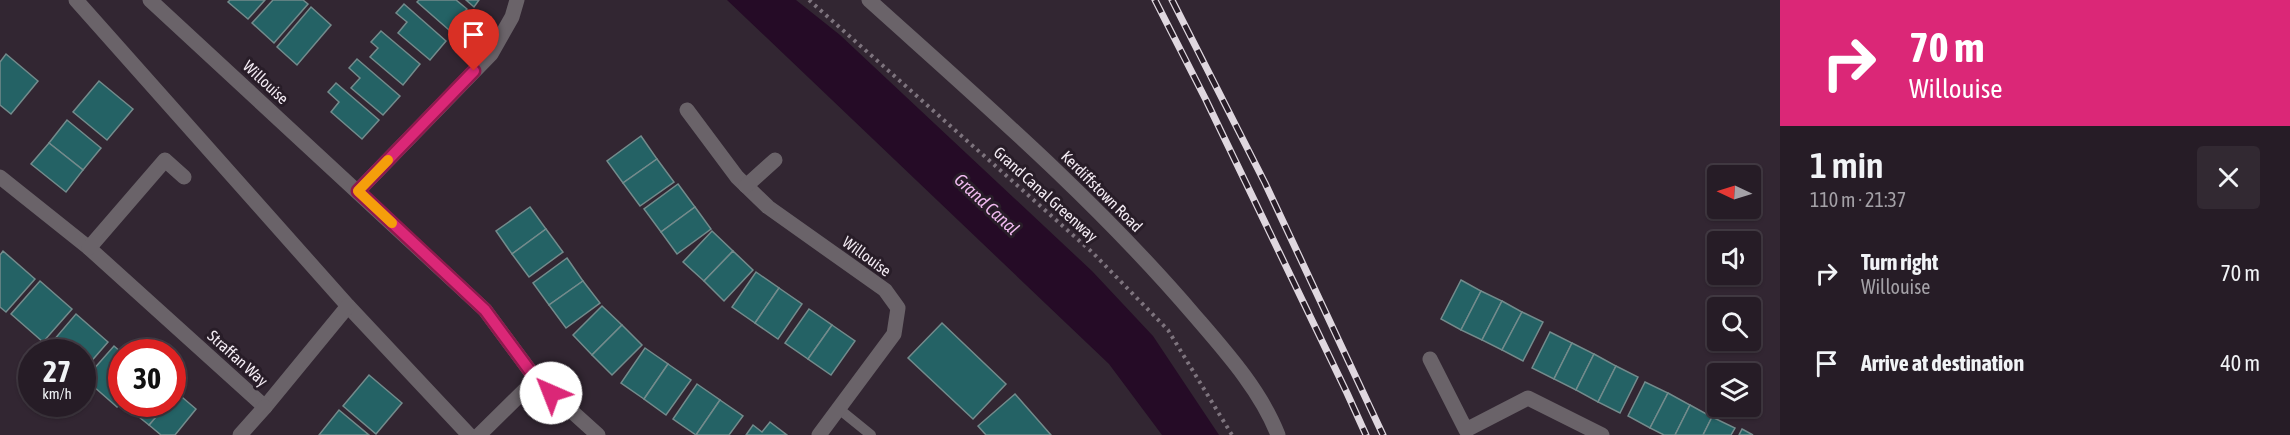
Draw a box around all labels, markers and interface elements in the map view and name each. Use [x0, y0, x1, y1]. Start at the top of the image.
pin [448, 9, 499, 71]
icon: arrive [457, 18, 490, 51]
text: 70 m [1909, 23, 1984, 71]
icon: right [1810, 24, 1888, 102]
street label: Willouise [240, 57, 292, 107]
text: Willouise [1909, 73, 2003, 104]
street label: Grand Canal Greenway [990, 143, 1102, 246]
text: 1 min [1810, 144, 1884, 186]
button: close [2197, 146, 2260, 209]
street label: Kerdiffstown Road [1058, 147, 1146, 235]
north arrow [1707, 165, 1761, 219]
map controls [1707, 165, 1761, 417]
water label: Grand Canal [950, 169, 1024, 239]
text: 110 m · 21:37 [1810, 188, 1906, 211]
button: sound [1707, 231, 1761, 285]
street label: Willouise [839, 232, 895, 280]
text: Turn right [1861, 249, 1938, 275]
icon: right [1810, 257, 1843, 290]
text: 70 m [2220, 260, 2260, 286]
text: Willouise [1861, 275, 1930, 298]
button: search [1707, 297, 1761, 351]
street label: Straffan Way [204, 326, 272, 391]
speed limit sign: 30 [108, 339, 186, 417]
icon: arrive [1810, 347, 1843, 380]
text: Arrive at destination [1861, 350, 2024, 376]
text: 40 m [2220, 350, 2260, 376]
text: 27 [43, 354, 71, 388]
position arrow [519, 361, 583, 425]
button: layers [1707, 363, 1761, 417]
text: km/h [42, 385, 72, 402]

